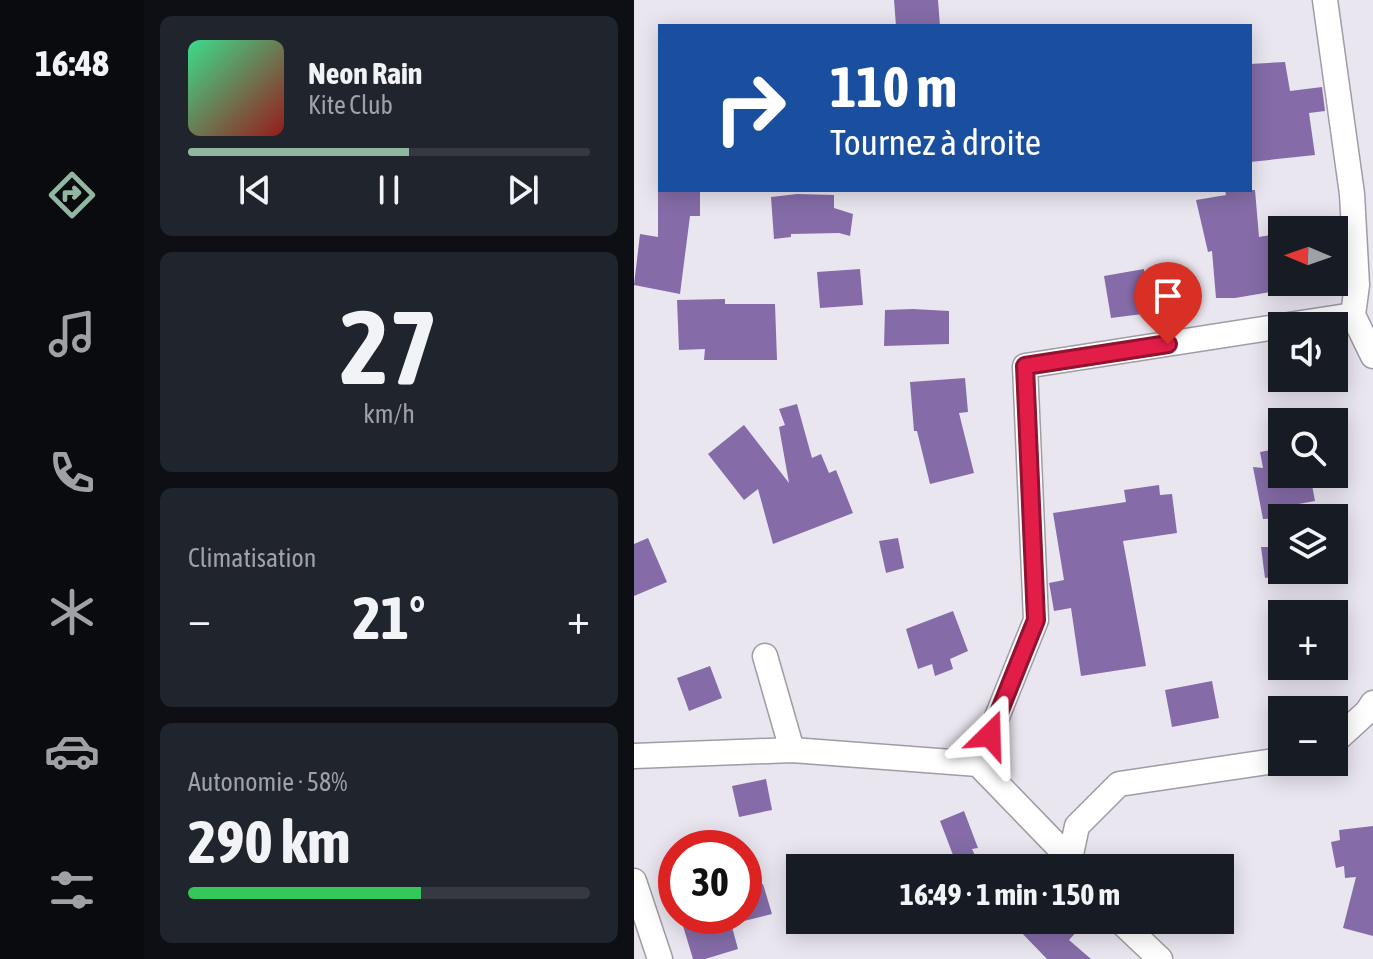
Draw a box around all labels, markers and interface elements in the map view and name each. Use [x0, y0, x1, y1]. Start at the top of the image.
text: 16:48 [35, 42, 109, 84]
text: 110 m [830, 55, 957, 119]
text: Neon Rain [308, 56, 422, 90]
icon: right [698, 56, 802, 160]
text: Kite Club [308, 90, 393, 120]
text: Tournez à droite [830, 121, 1041, 163]
icon: directions [44, 167, 100, 223]
icon: previous [233, 168, 277, 212]
icon: pause [367, 168, 411, 212]
icon: next [501, 168, 545, 212]
north arrow [1268, 216, 1348, 296]
map controls [1268, 216, 1348, 776]
pin [1134, 262, 1202, 344]
icon: arrive [1146, 274, 1190, 318]
text: 27 [340, 287, 438, 406]
icon: music [44, 306, 100, 362]
button: sound [1268, 312, 1348, 392]
text: km/h [363, 399, 415, 429]
button: search [1268, 408, 1348, 488]
icon: phone [44, 445, 100, 501]
button: layers [1268, 504, 1348, 584]
text: Climatisation [188, 543, 316, 573]
text: 21° [353, 583, 425, 652]
icon: climate [44, 584, 100, 640]
text: − [188, 593, 211, 643]
text: + [567, 593, 590, 643]
button: + [1268, 600, 1348, 680]
position arrow [948, 693, 1032, 777]
button: − [1268, 696, 1348, 776]
icon: car [44, 723, 100, 779]
text: Autonomie · 58% [188, 767, 347, 797]
text: 290 km [188, 807, 350, 876]
speed limit sign: 30 [658, 830, 762, 934]
icon: filters [44, 862, 100, 918]
text: 16:49 · 1 min · 150 m [900, 877, 1120, 911]

